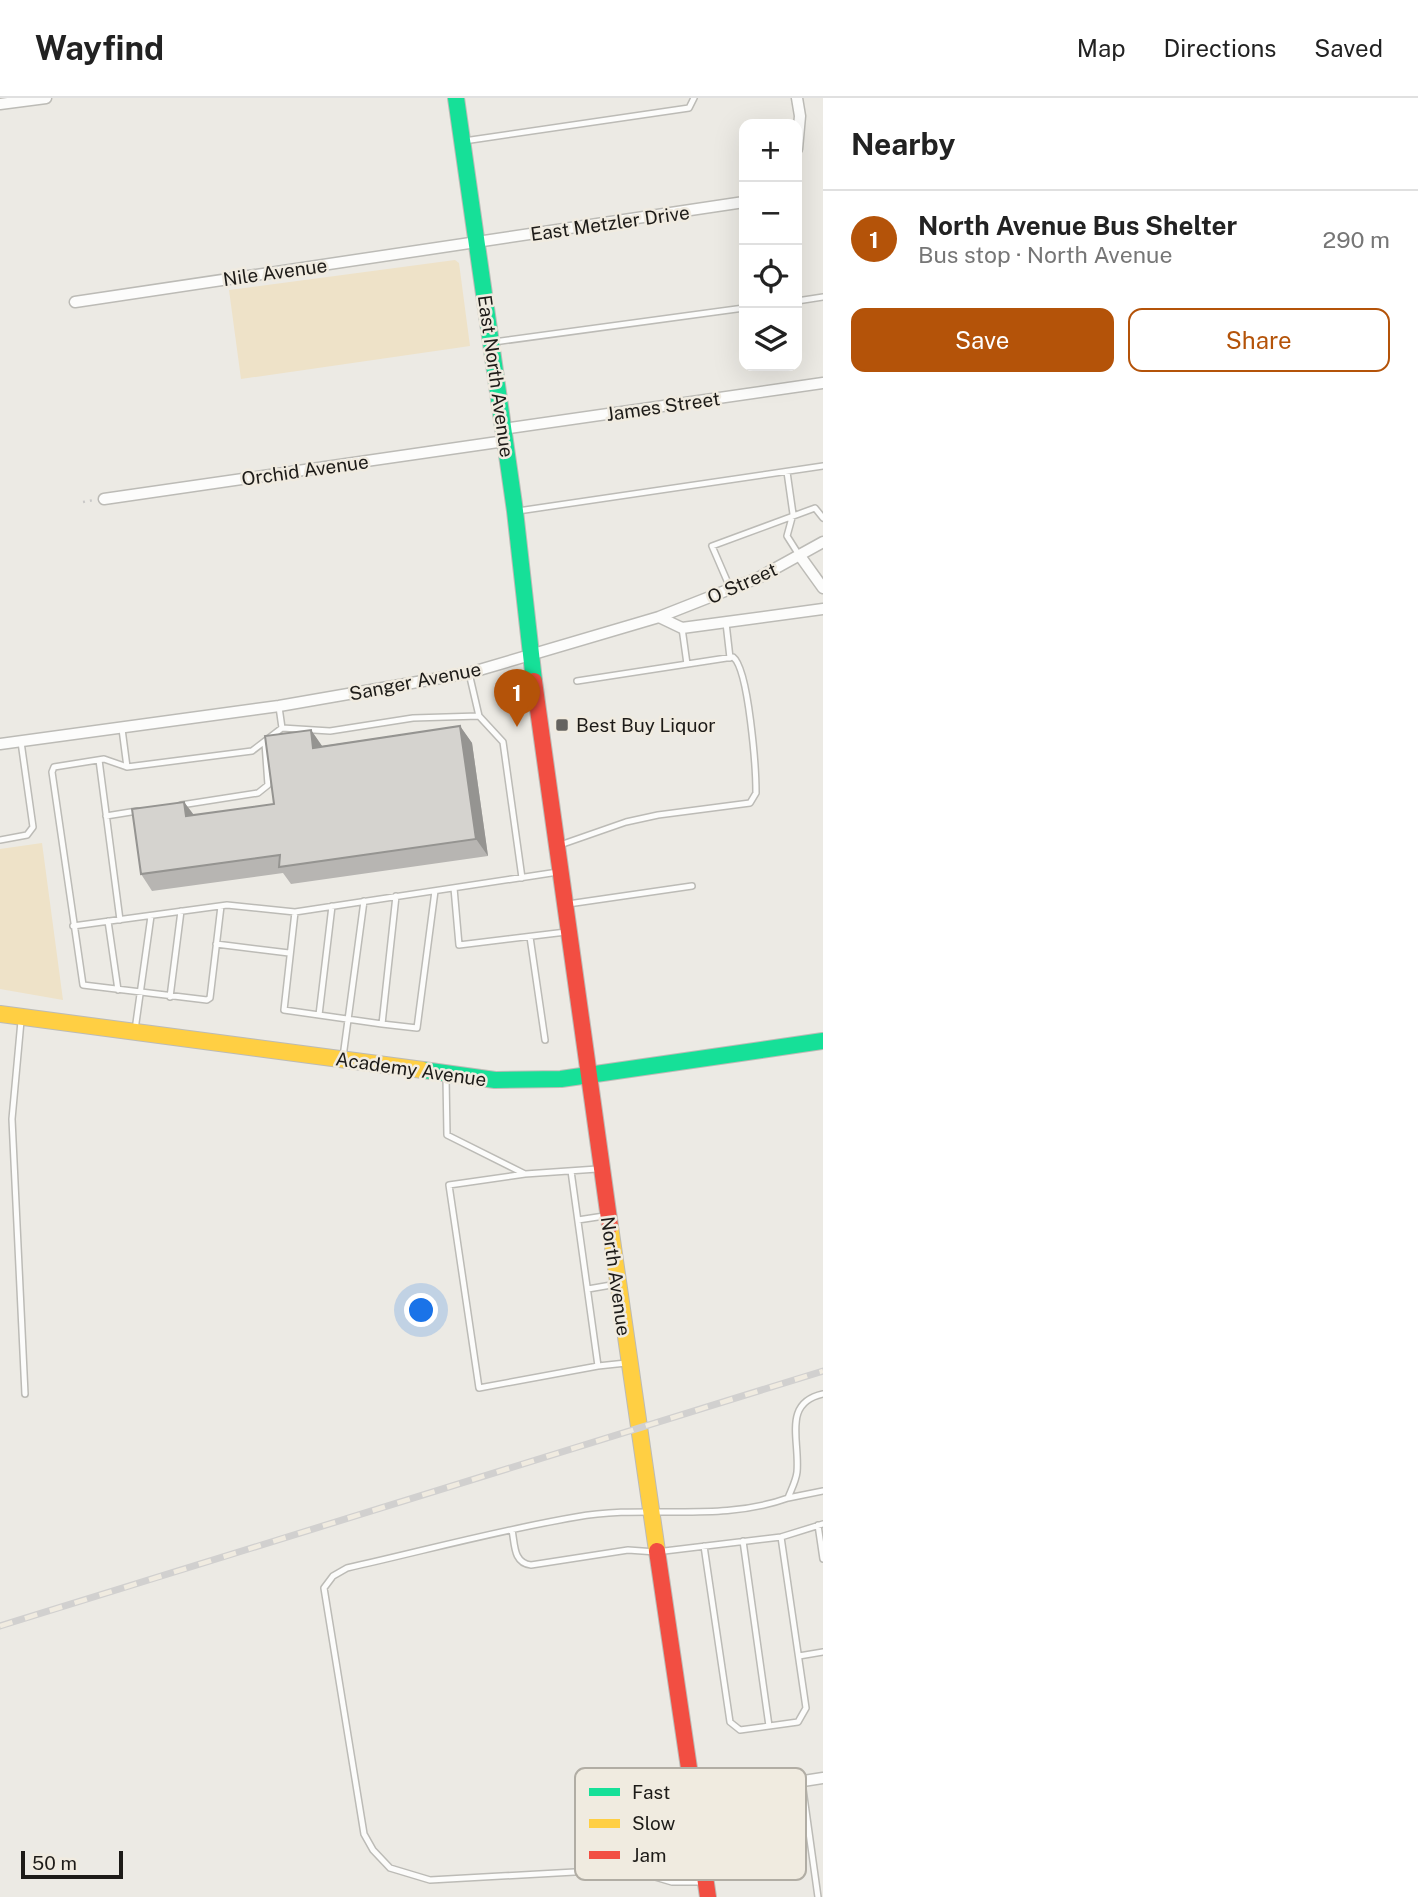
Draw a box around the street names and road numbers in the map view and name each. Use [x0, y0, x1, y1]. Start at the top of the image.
street label: East Metzler Drive [529, 201, 691, 245]
street label: Nile Avenue [222, 254, 328, 290]
street label: East North Avenue [474, 293, 518, 459]
street label: James Street [605, 387, 721, 425]
street label: Orchid Avenue [240, 450, 370, 490]
street label: O Street [704, 558, 780, 608]
street label: Sanger Avenue [347, 657, 483, 705]
street label: Academy Avenue [334, 1048, 488, 1090]
street label: North Avenue [597, 1215, 635, 1337]

